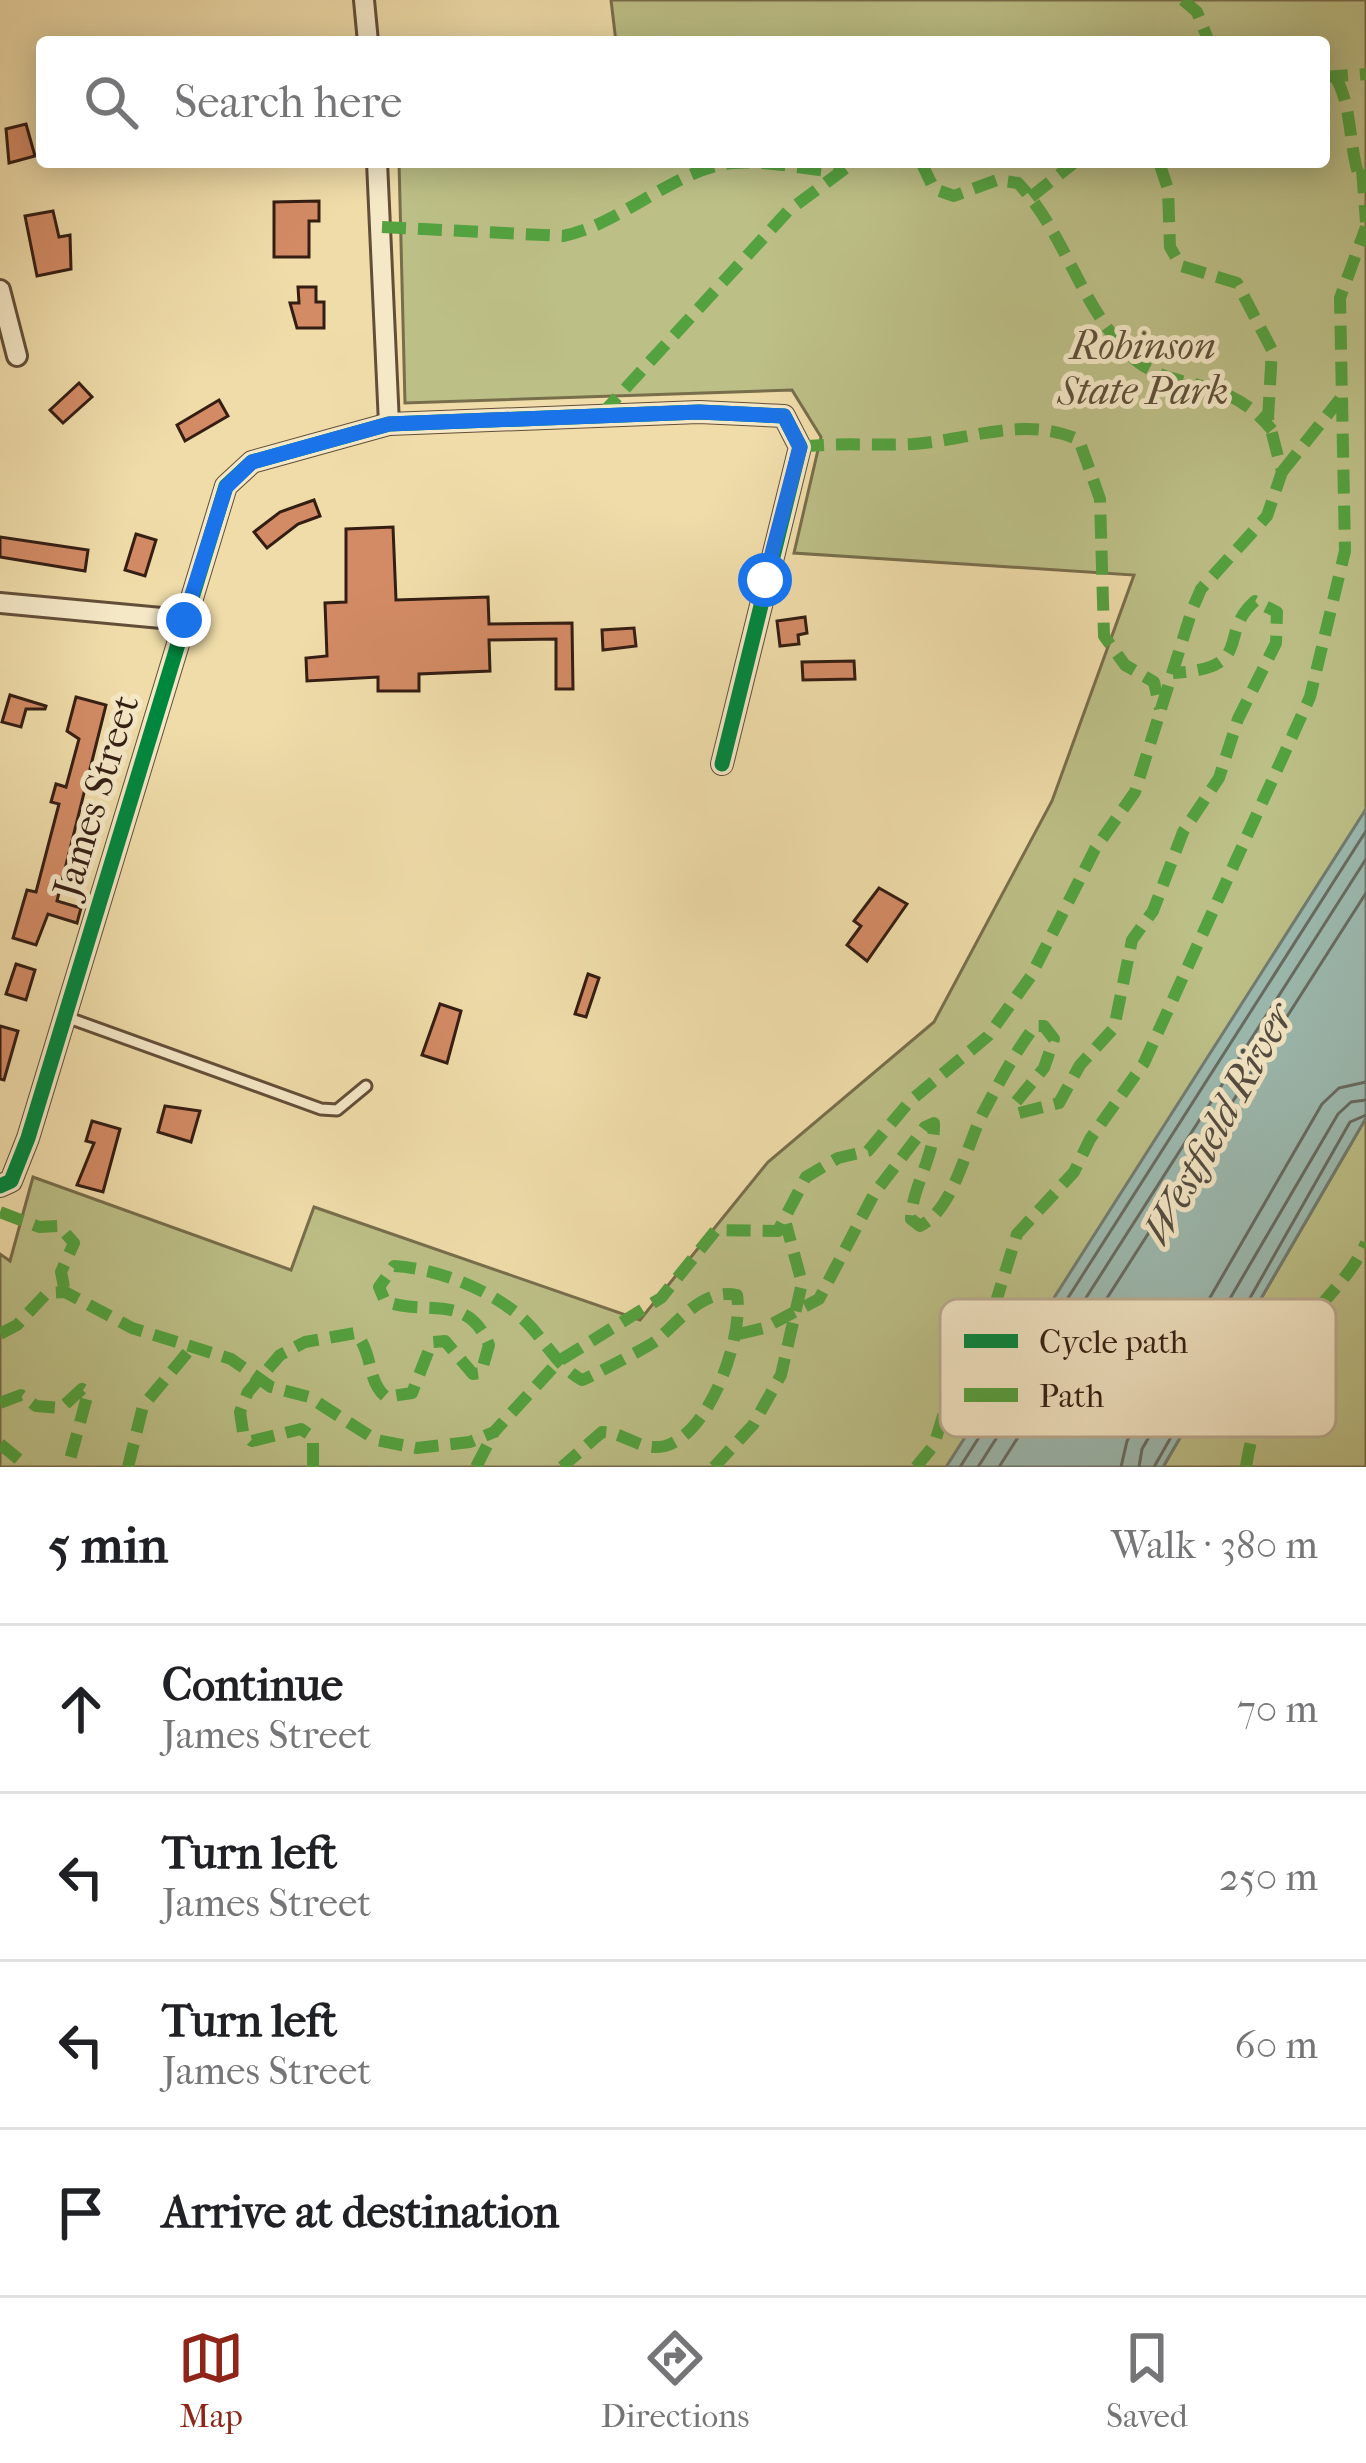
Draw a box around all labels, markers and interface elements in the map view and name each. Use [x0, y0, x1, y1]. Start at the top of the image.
search box [36, 36, 1330, 168]
icon: search [78, 69, 144, 135]
text: Search here [174, 76, 402, 129]
park label: Robinson State Park [1057, 323, 1228, 414]
route start [738, 553, 792, 607]
route end [157, 593, 211, 647]
street label: James Street [43, 689, 149, 906]
water label: Westfield River [1132, 992, 1306, 1253]
legend [940, 1299, 1336, 1437]
text: Cycle path [1039, 1323, 1189, 1362]
text: Path [1039, 1377, 1105, 1416]
text: 5 min [48, 1515, 168, 1575]
text: Walk · 380 m [1111, 1522, 1318, 1568]
text: Continue [162, 1659, 343, 1712]
icon: ahead [48, 1676, 114, 1742]
text: 70 m [1237, 1686, 1318, 1732]
text: James Street [162, 1712, 371, 1758]
text: Turn left [162, 1827, 337, 1880]
icon: left [48, 1844, 114, 1910]
text: 250 m [1219, 1854, 1318, 1900]
text: James Street [162, 1880, 371, 1926]
text: Turn left [162, 1995, 337, 2048]
icon: left [48, 2012, 114, 2078]
text: 60 m [1235, 2022, 1318, 2068]
text: James Street [162, 2048, 371, 2094]
icon: arrive [48, 2180, 114, 2246]
text: Arrive at destination [162, 2186, 559, 2239]
tab: Map [178, 2325, 244, 2436]
tab: Directions [601, 2325, 749, 2436]
tab: Saved [1106, 2325, 1188, 2436]

